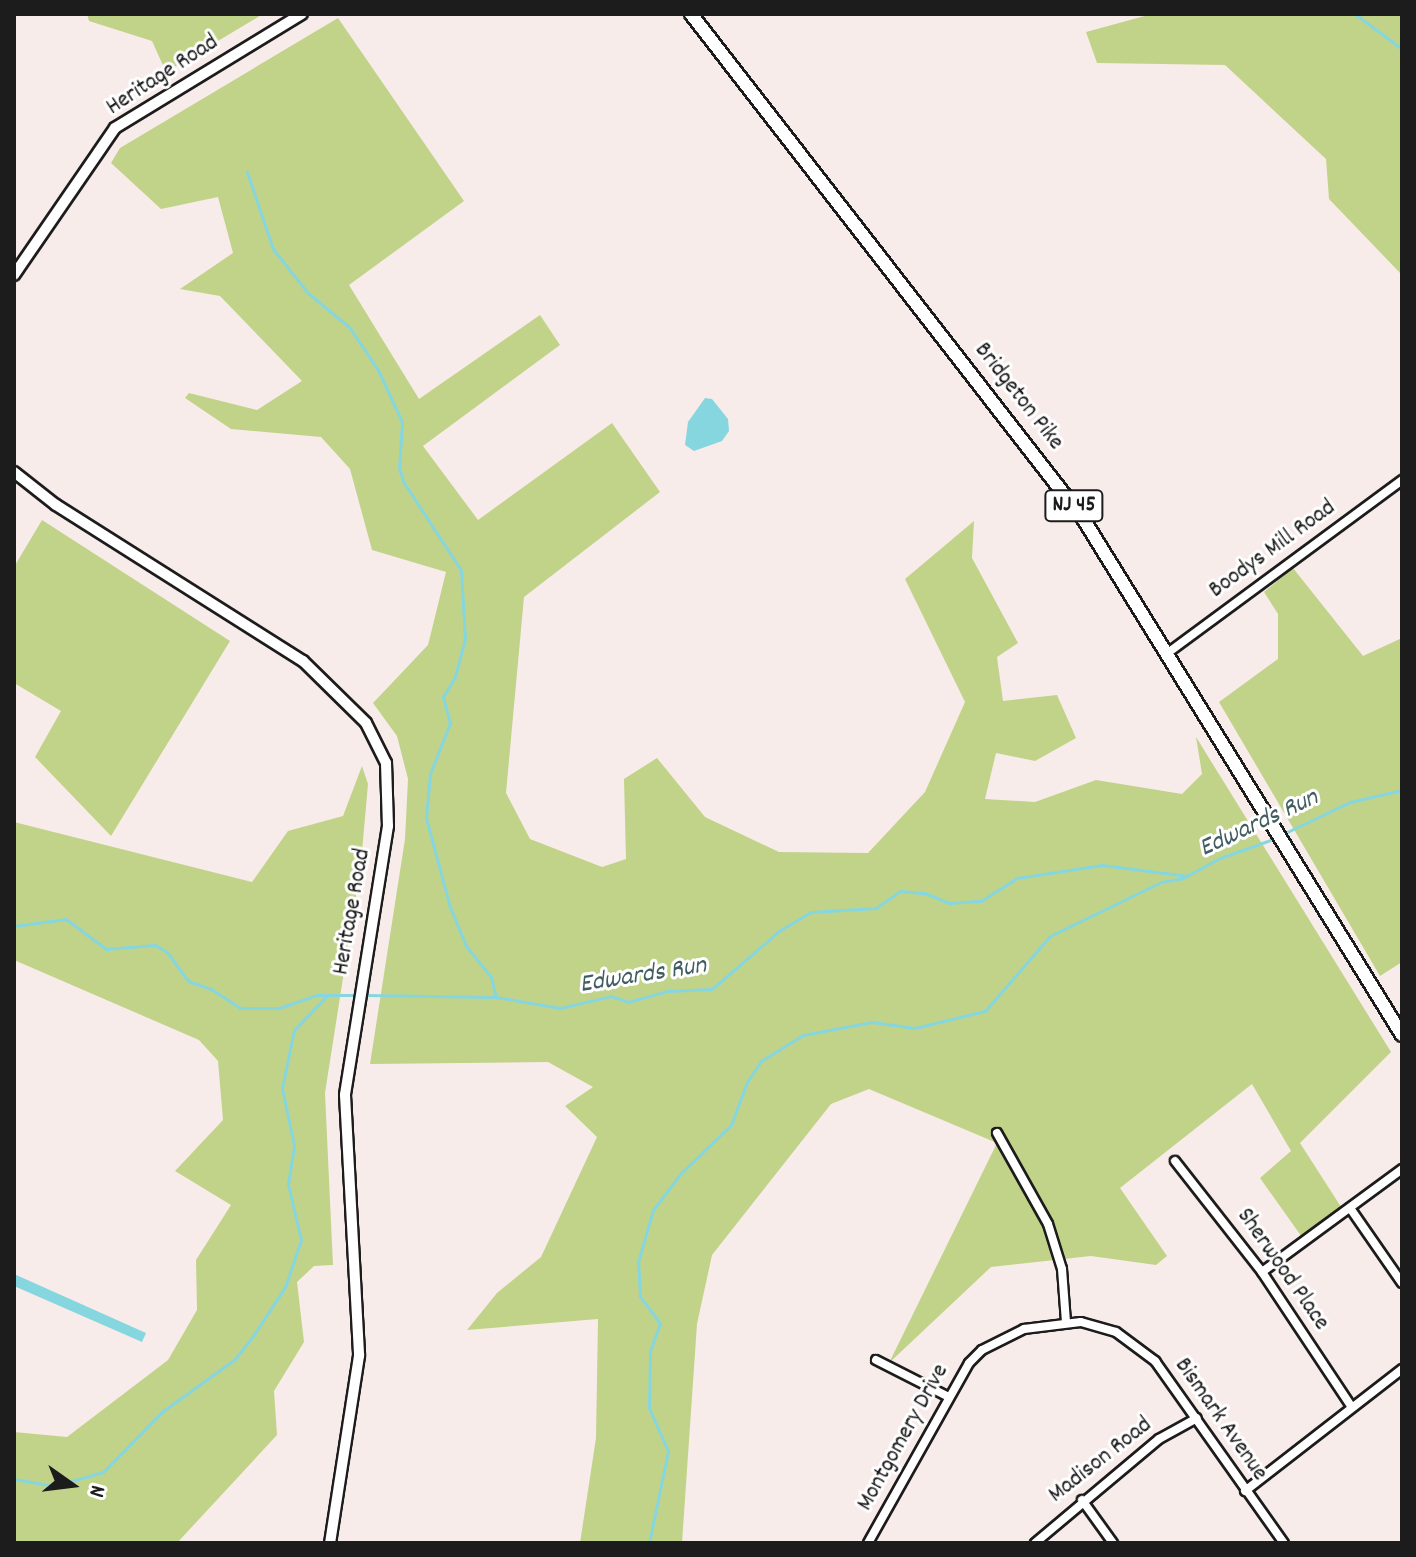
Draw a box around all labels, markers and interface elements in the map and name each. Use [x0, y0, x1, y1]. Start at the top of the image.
street label: Heritage Road [102, 29, 224, 123]
street label: Bridgeton Pike [967, 337, 1069, 457]
road number: NJ 45 [1044, 488, 1104, 524]
street label: Boodys Mill Road [1204, 494, 1342, 606]
water label: Edwards Run [1195, 783, 1323, 865]
street label: Heritage Road [328, 847, 378, 977]
water label: Edwards Run [578, 951, 708, 1001]
street label: Sherwood Place [1229, 1203, 1335, 1337]
street label: Bismark Avenue [1167, 1353, 1273, 1487]
street label: Montgomery Drive [852, 1360, 956, 1516]
street label: Madison Road [1044, 1412, 1158, 1510]
north arrow [32, 1445, 112, 1525]
text: N [79, 1482, 112, 1500]

